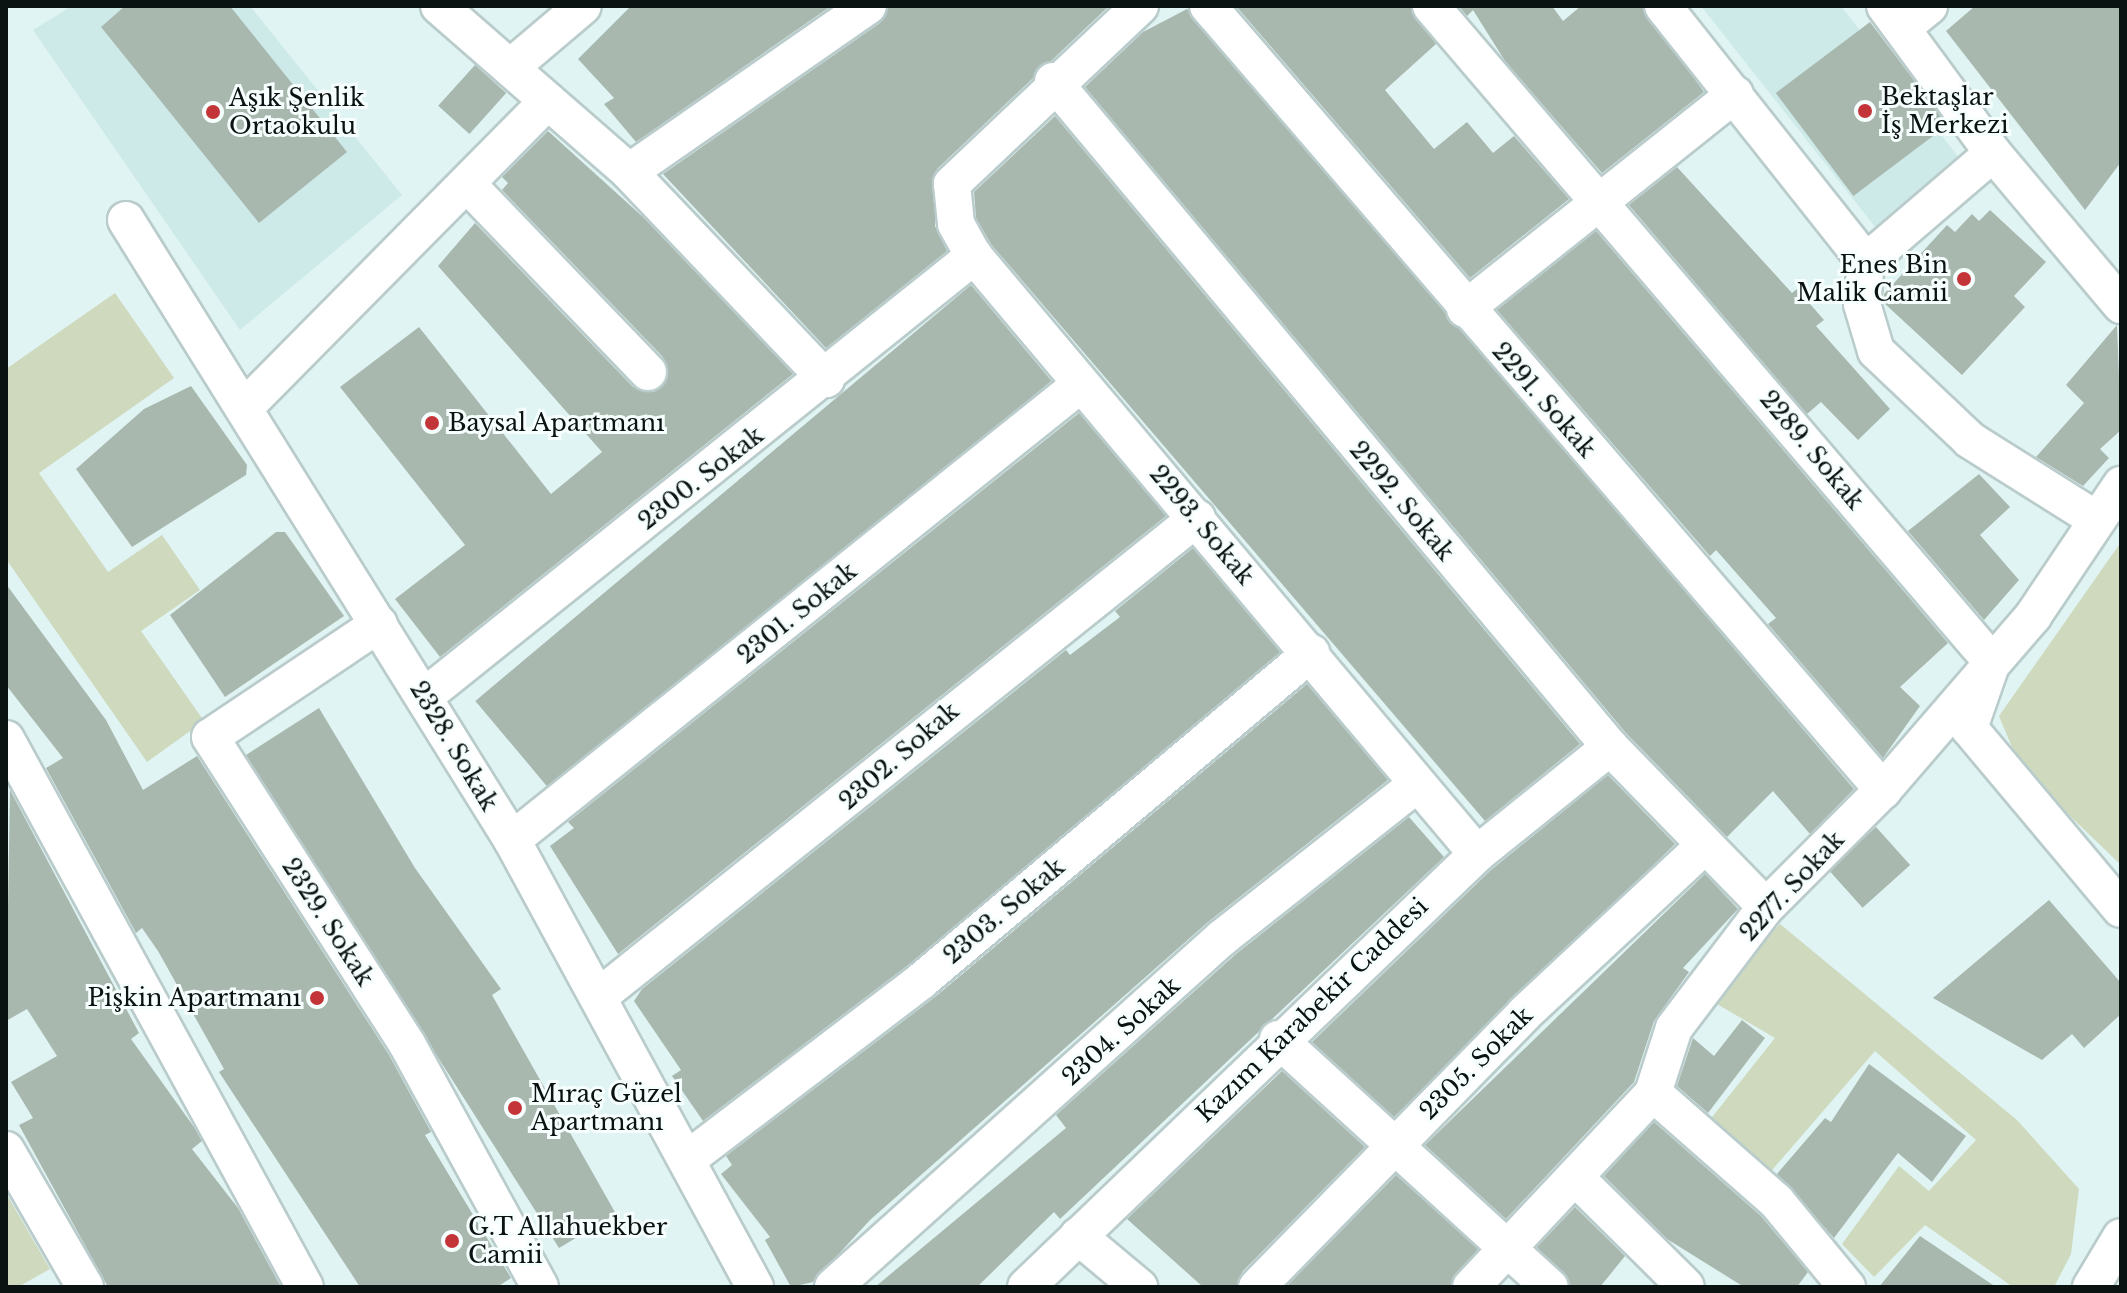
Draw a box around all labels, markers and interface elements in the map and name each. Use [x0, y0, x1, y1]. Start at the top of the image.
place label: Bektaşlar İş Merkezi [1881, 83, 2009, 139]
place label: Aşık Şenlik Ortaokulu [229, 84, 365, 140]
marker: Bektaşlar İş Merkezi [1856, 102, 1874, 120]
marker: Aşık Şenlik Ortaokulu [204, 103, 222, 121]
place label: Enes Bin Malik Camii [1796, 251, 1948, 307]
marker: Enes Bin Malik Camii [1955, 270, 1973, 288]
street label: 2291. Sokak [1486, 337, 1602, 463]
street label: 2289. Sokak [1754, 385, 1870, 515]
place label: Baysal Apartmanı [448, 409, 665, 437]
marker: Baysal Apartmanı [423, 414, 441, 432]
street label: 2300. Sokak [633, 420, 769, 536]
street label: 2292. Sokak [1344, 435, 1460, 567]
street label: 2293. Sokak [1144, 459, 1260, 591]
street label: 2301. Sokak [732, 556, 862, 670]
street label: 2328. Sokak [404, 676, 504, 816]
street label: 2302. Sokak [833, 696, 965, 816]
street label: 2277. Sokak [1734, 825, 1850, 947]
street label: 2303. Sokak [938, 852, 1070, 970]
street label: 2329. Sokak [276, 853, 380, 991]
street label: Kazım Karabekir Caddesi [1190, 891, 1434, 1129]
street label: 2304. Sokak [1056, 971, 1186, 1091]
place label: Pişkin Apartmanı [87, 984, 301, 1012]
marker: Pişkin Apartmanı [308, 989, 326, 1007]
street label: 2305. Sokak [1414, 1001, 1538, 1125]
place label: Mıraç Güzel Apartmanı [531, 1080, 682, 1136]
marker: Mıraç Güzel Apartmanı [506, 1099, 524, 1117]
place label: G.T Allahuekber Camii [468, 1213, 669, 1269]
marker: G.T Allahuekber Camii [443, 1232, 461, 1250]

